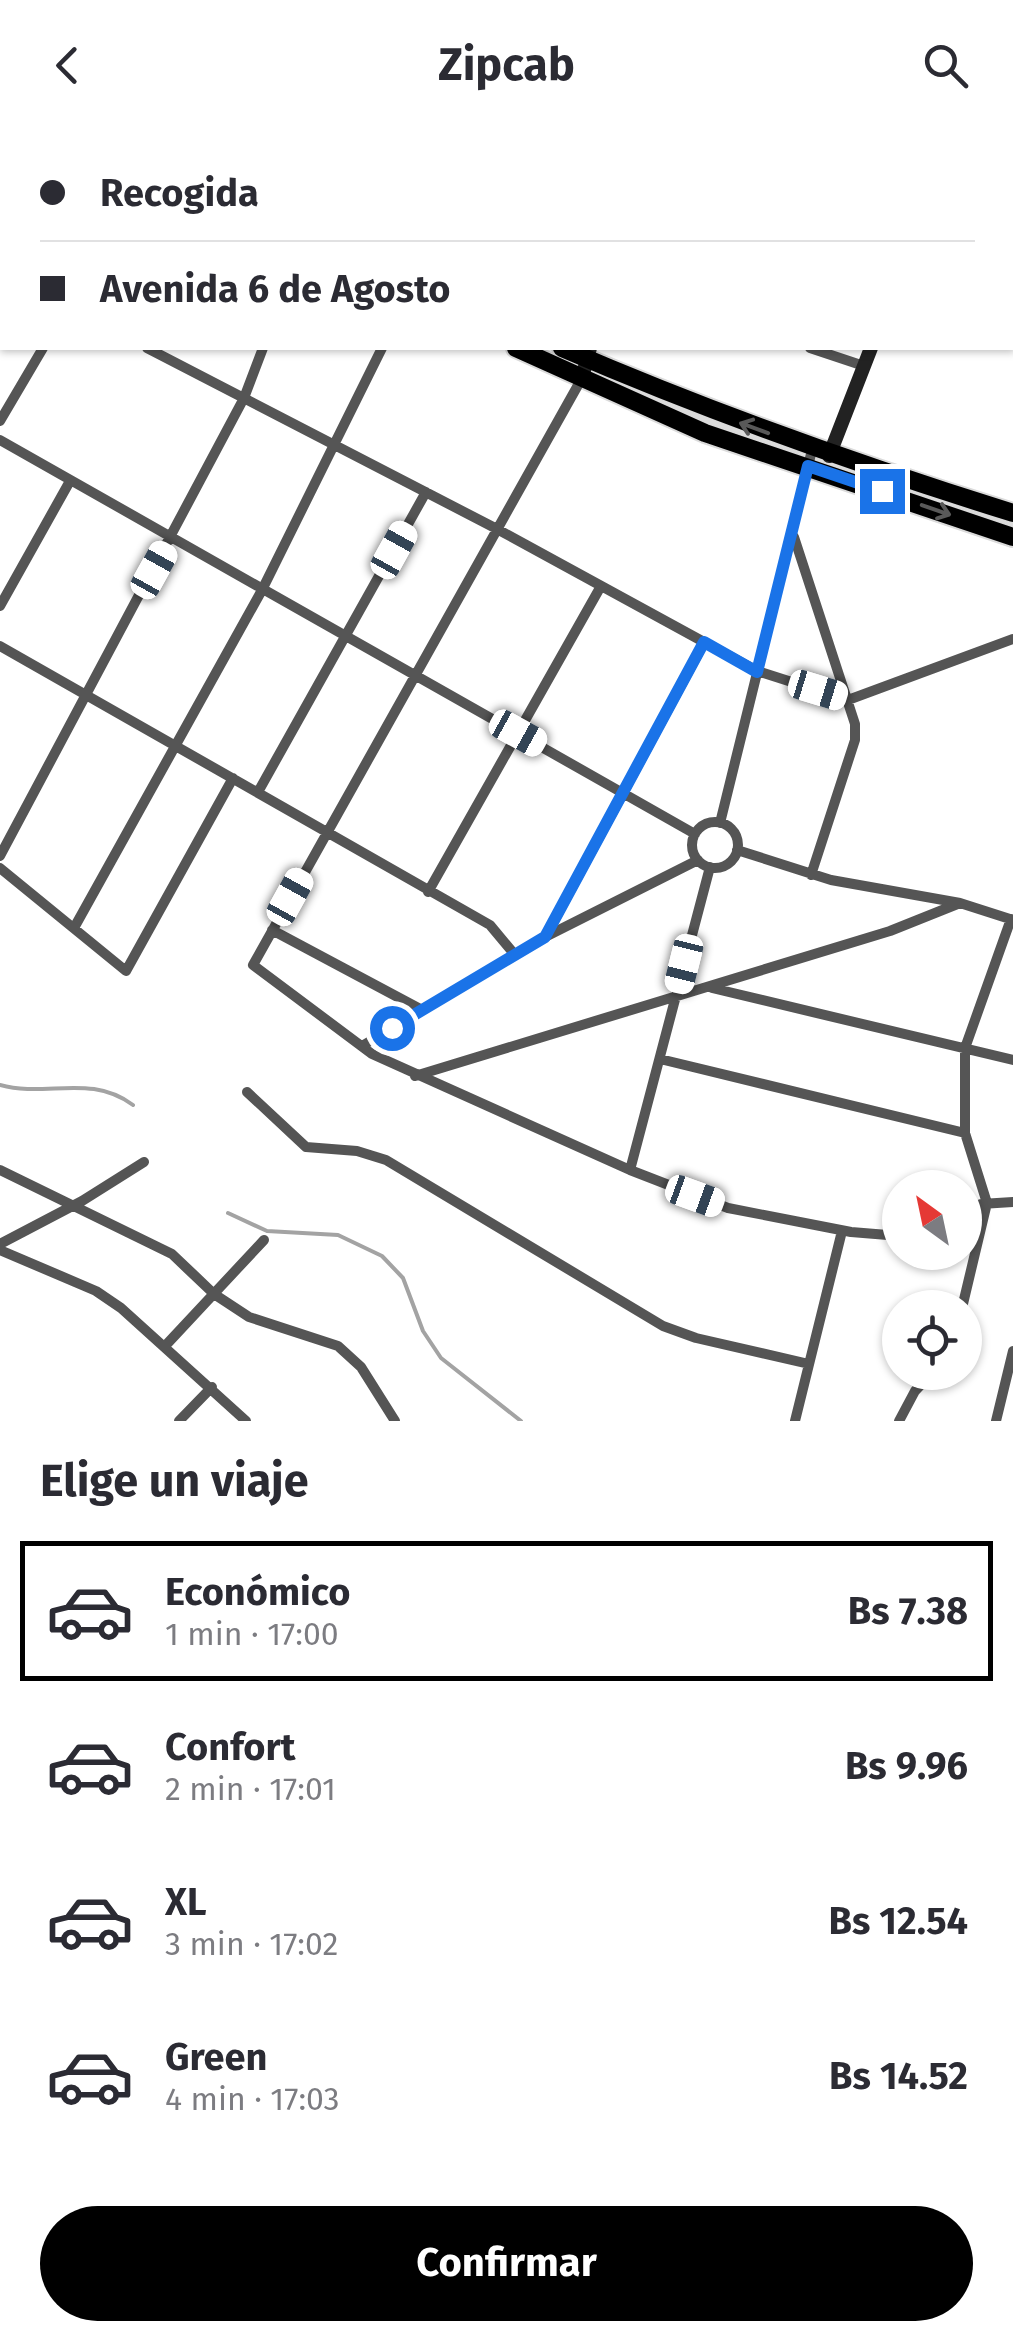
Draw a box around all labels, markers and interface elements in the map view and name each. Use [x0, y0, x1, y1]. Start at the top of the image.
icon: back [40, 38, 95, 93]
text: Zipcab [438, 38, 575, 92]
icon: search [918, 38, 973, 93]
text: Recogida [100, 170, 259, 216]
text: Avenida 6 de Agosto [100, 266, 450, 312]
one-way arrow [740, 418, 771, 436]
route end [860, 469, 905, 514]
one-way arrow [919, 502, 950, 520]
car [366, 516, 422, 584]
car [126, 536, 182, 604]
car [785, 667, 851, 713]
car [484, 705, 552, 761]
car [262, 863, 318, 931]
car [662, 931, 706, 997]
route start [370, 1006, 415, 1051]
north arrow [882, 1170, 982, 1270]
map controls [882, 1170, 982, 1390]
car [662, 1172, 728, 1220]
button: locate [882, 1290, 982, 1390]
text: Elige un viaje [40, 1454, 308, 1508]
icon: car [45, 1566, 135, 1656]
text: Económico [165, 1569, 350, 1615]
text: Bs 7.38 [848, 1588, 968, 1634]
text: 1 min · 17:00 [165, 1615, 339, 1653]
icon: car [45, 1721, 135, 1811]
text: Confort [165, 1724, 295, 1770]
text: Bs 9.96 [845, 1743, 968, 1789]
text: 2 min · 17:01 [165, 1770, 336, 1808]
icon: car [45, 1876, 135, 1966]
text: XL [165, 1879, 207, 1925]
text: Bs 12.54 [829, 1898, 968, 1944]
text: 3 min · 17:02 [165, 1925, 338, 1963]
icon: car [45, 2031, 135, 2121]
text: Green [165, 2034, 268, 2080]
text: Bs 14.52 [829, 2053, 968, 2099]
text: 4 min · 17:03 [165, 2080, 340, 2118]
button: Confirmar [40, 2206, 973, 2321]

